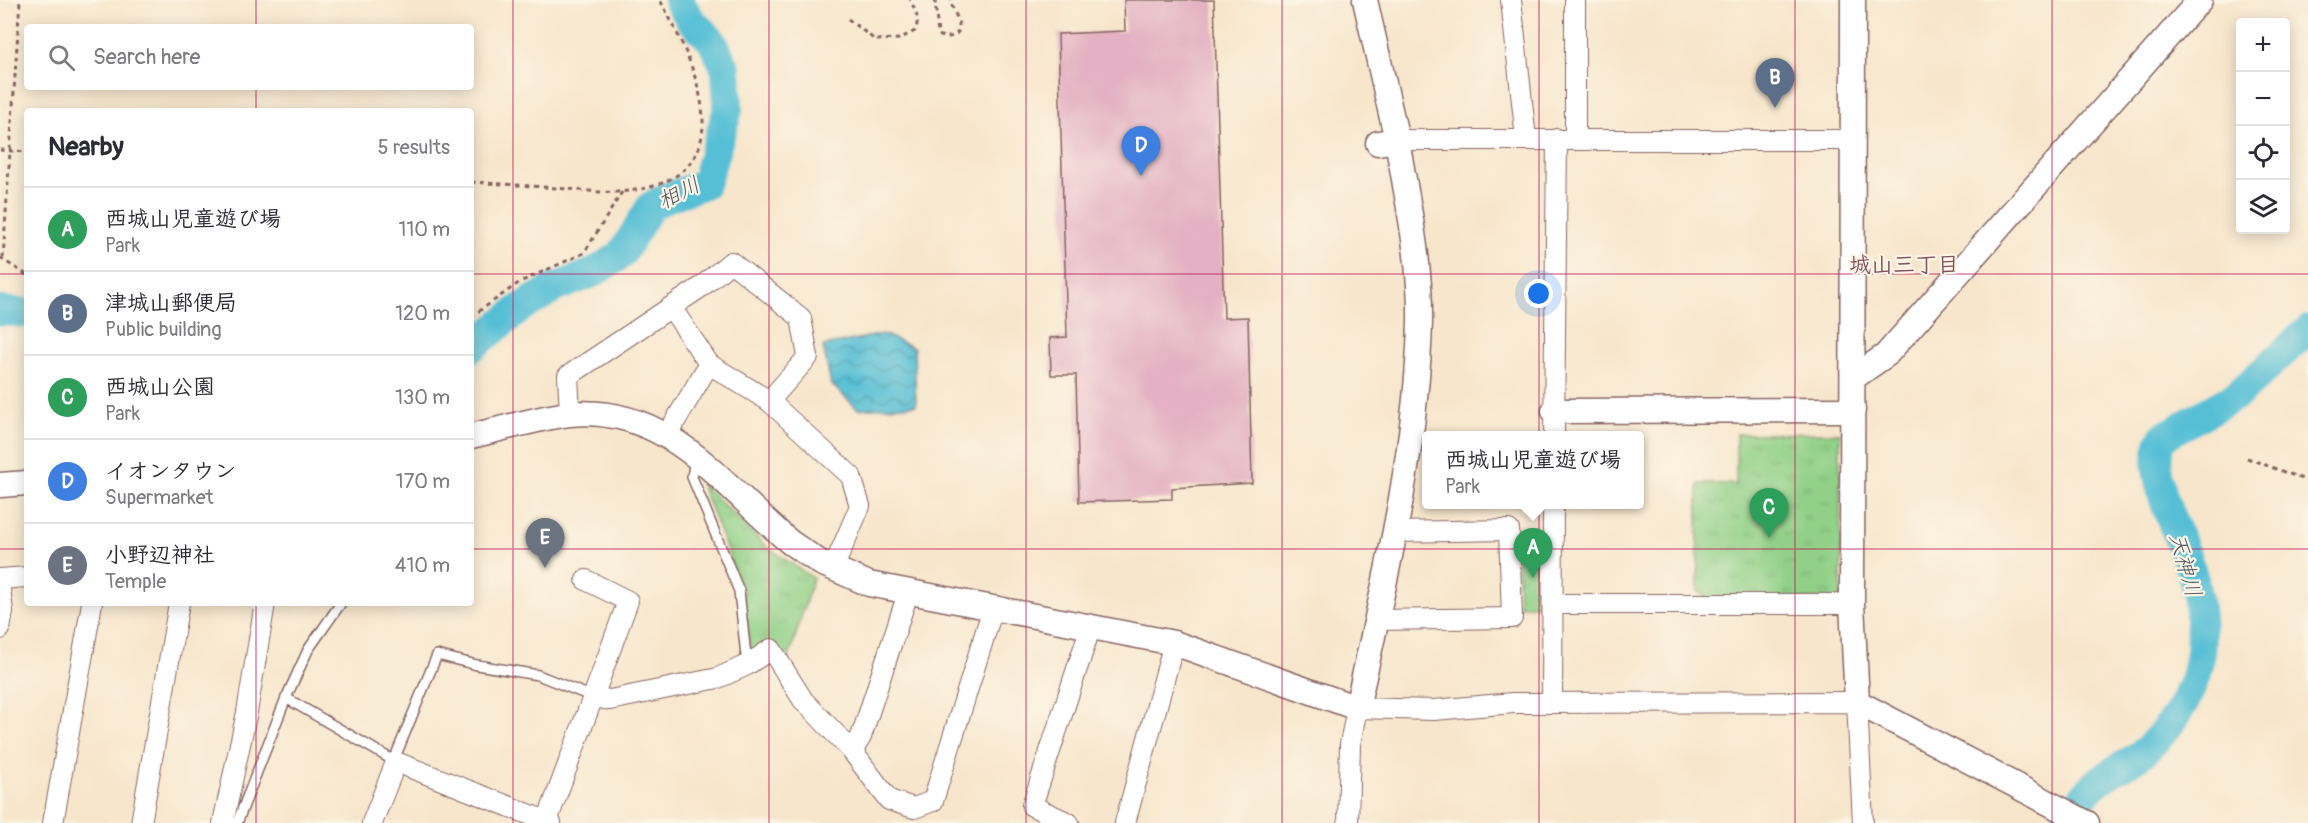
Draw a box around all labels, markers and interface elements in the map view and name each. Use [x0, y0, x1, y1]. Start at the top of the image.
map controls [2236, 18, 2290, 234]
button: + [2236, 18, 2290, 72]
search box [24, 24, 474, 90]
icon: search [45, 41, 78, 74]
text: Search here [93, 43, 200, 71]
pin: B [1756, 58, 1794, 108]
button: − [2236, 72, 2290, 126]
pin: D [1122, 126, 1160, 176]
button: locate [2236, 126, 2290, 180]
text: Nearby [48, 131, 124, 163]
text: 5 results [378, 135, 450, 160]
water label: 相川 [653, 171, 705, 215]
button: layers [2236, 180, 2290, 234]
text: 西城山児童遊び場 [105, 205, 281, 233]
text: A [61, 217, 74, 242]
text: 110 m [399, 217, 450, 242]
text: Park [105, 233, 140, 258]
district label: 城山三丁目 [1849, 251, 1959, 279]
your location [1524, 279, 1553, 308]
text: 津城山郵便局 [105, 289, 237, 317]
text: B [62, 301, 73, 326]
text: 120 m [395, 301, 450, 326]
text: Public building [105, 317, 221, 342]
text: 西城山公園 [105, 373, 215, 401]
text: C [61, 385, 74, 410]
text: 130 m [395, 385, 450, 410]
text: Park [105, 401, 140, 426]
popup [1422, 431, 1644, 509]
text: 西城山児童遊び場 [1445, 446, 1621, 474]
text: イオンタウン [105, 457, 237, 485]
text: D [61, 469, 74, 494]
text: 170 m [396, 469, 450, 494]
text: Park [1445, 474, 1480, 499]
text: Supermarket [105, 485, 214, 510]
pin: C [1750, 488, 1788, 538]
pin: E [526, 518, 564, 568]
pin: A [1514, 528, 1552, 578]
water label: 天神川 [2162, 529, 2208, 601]
text: 小野辺神社 [105, 541, 215, 569]
text: E [62, 553, 73, 578]
text: 410 m [395, 553, 450, 578]
text: Temple [105, 569, 166, 594]

